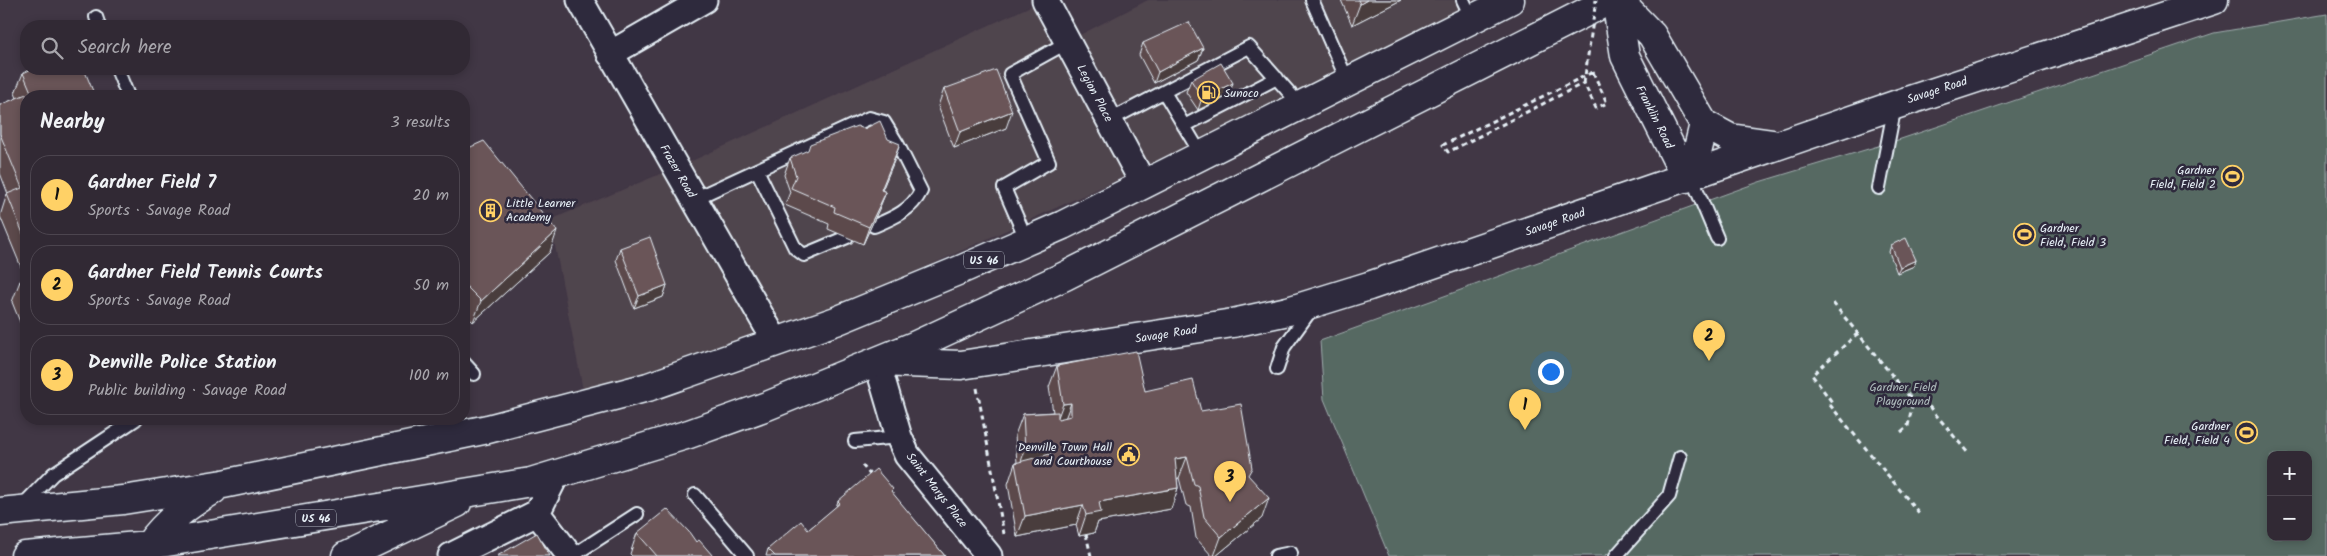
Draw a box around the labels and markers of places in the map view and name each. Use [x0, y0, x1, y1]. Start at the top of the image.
fuel station icon: Sunoco [1196, 81, 1220, 105]
place label: Sunoco [1224, 84, 1259, 103]
place label: Gardner Field, Field 2 [2150, 161, 2217, 194]
sports icon: Gardner Field, Field 2 [2220, 165, 2244, 189]
place label: Little Learner Academy [506, 194, 576, 227]
building icon: Little Learner Academy [478, 198, 502, 222]
place label: Gardner Field, Field 3 [2040, 219, 2106, 252]
sports icon: Gardner Field, Field 3 [2012, 223, 2036, 247]
pin: 2 [1693, 320, 1725, 361]
pin: 1 [1509, 389, 1541, 430]
place label: Gardner Field, Field 4 [2164, 417, 2231, 450]
sports icon: Gardner Field, Field 4 [2234, 421, 2258, 445]
place label: Denville Town Hall and Courthouse [1018, 438, 1113, 471]
public building icon: Denville Town Hall and Courthouse [1116, 442, 1140, 466]
pin: 3 [1214, 461, 1246, 502]

